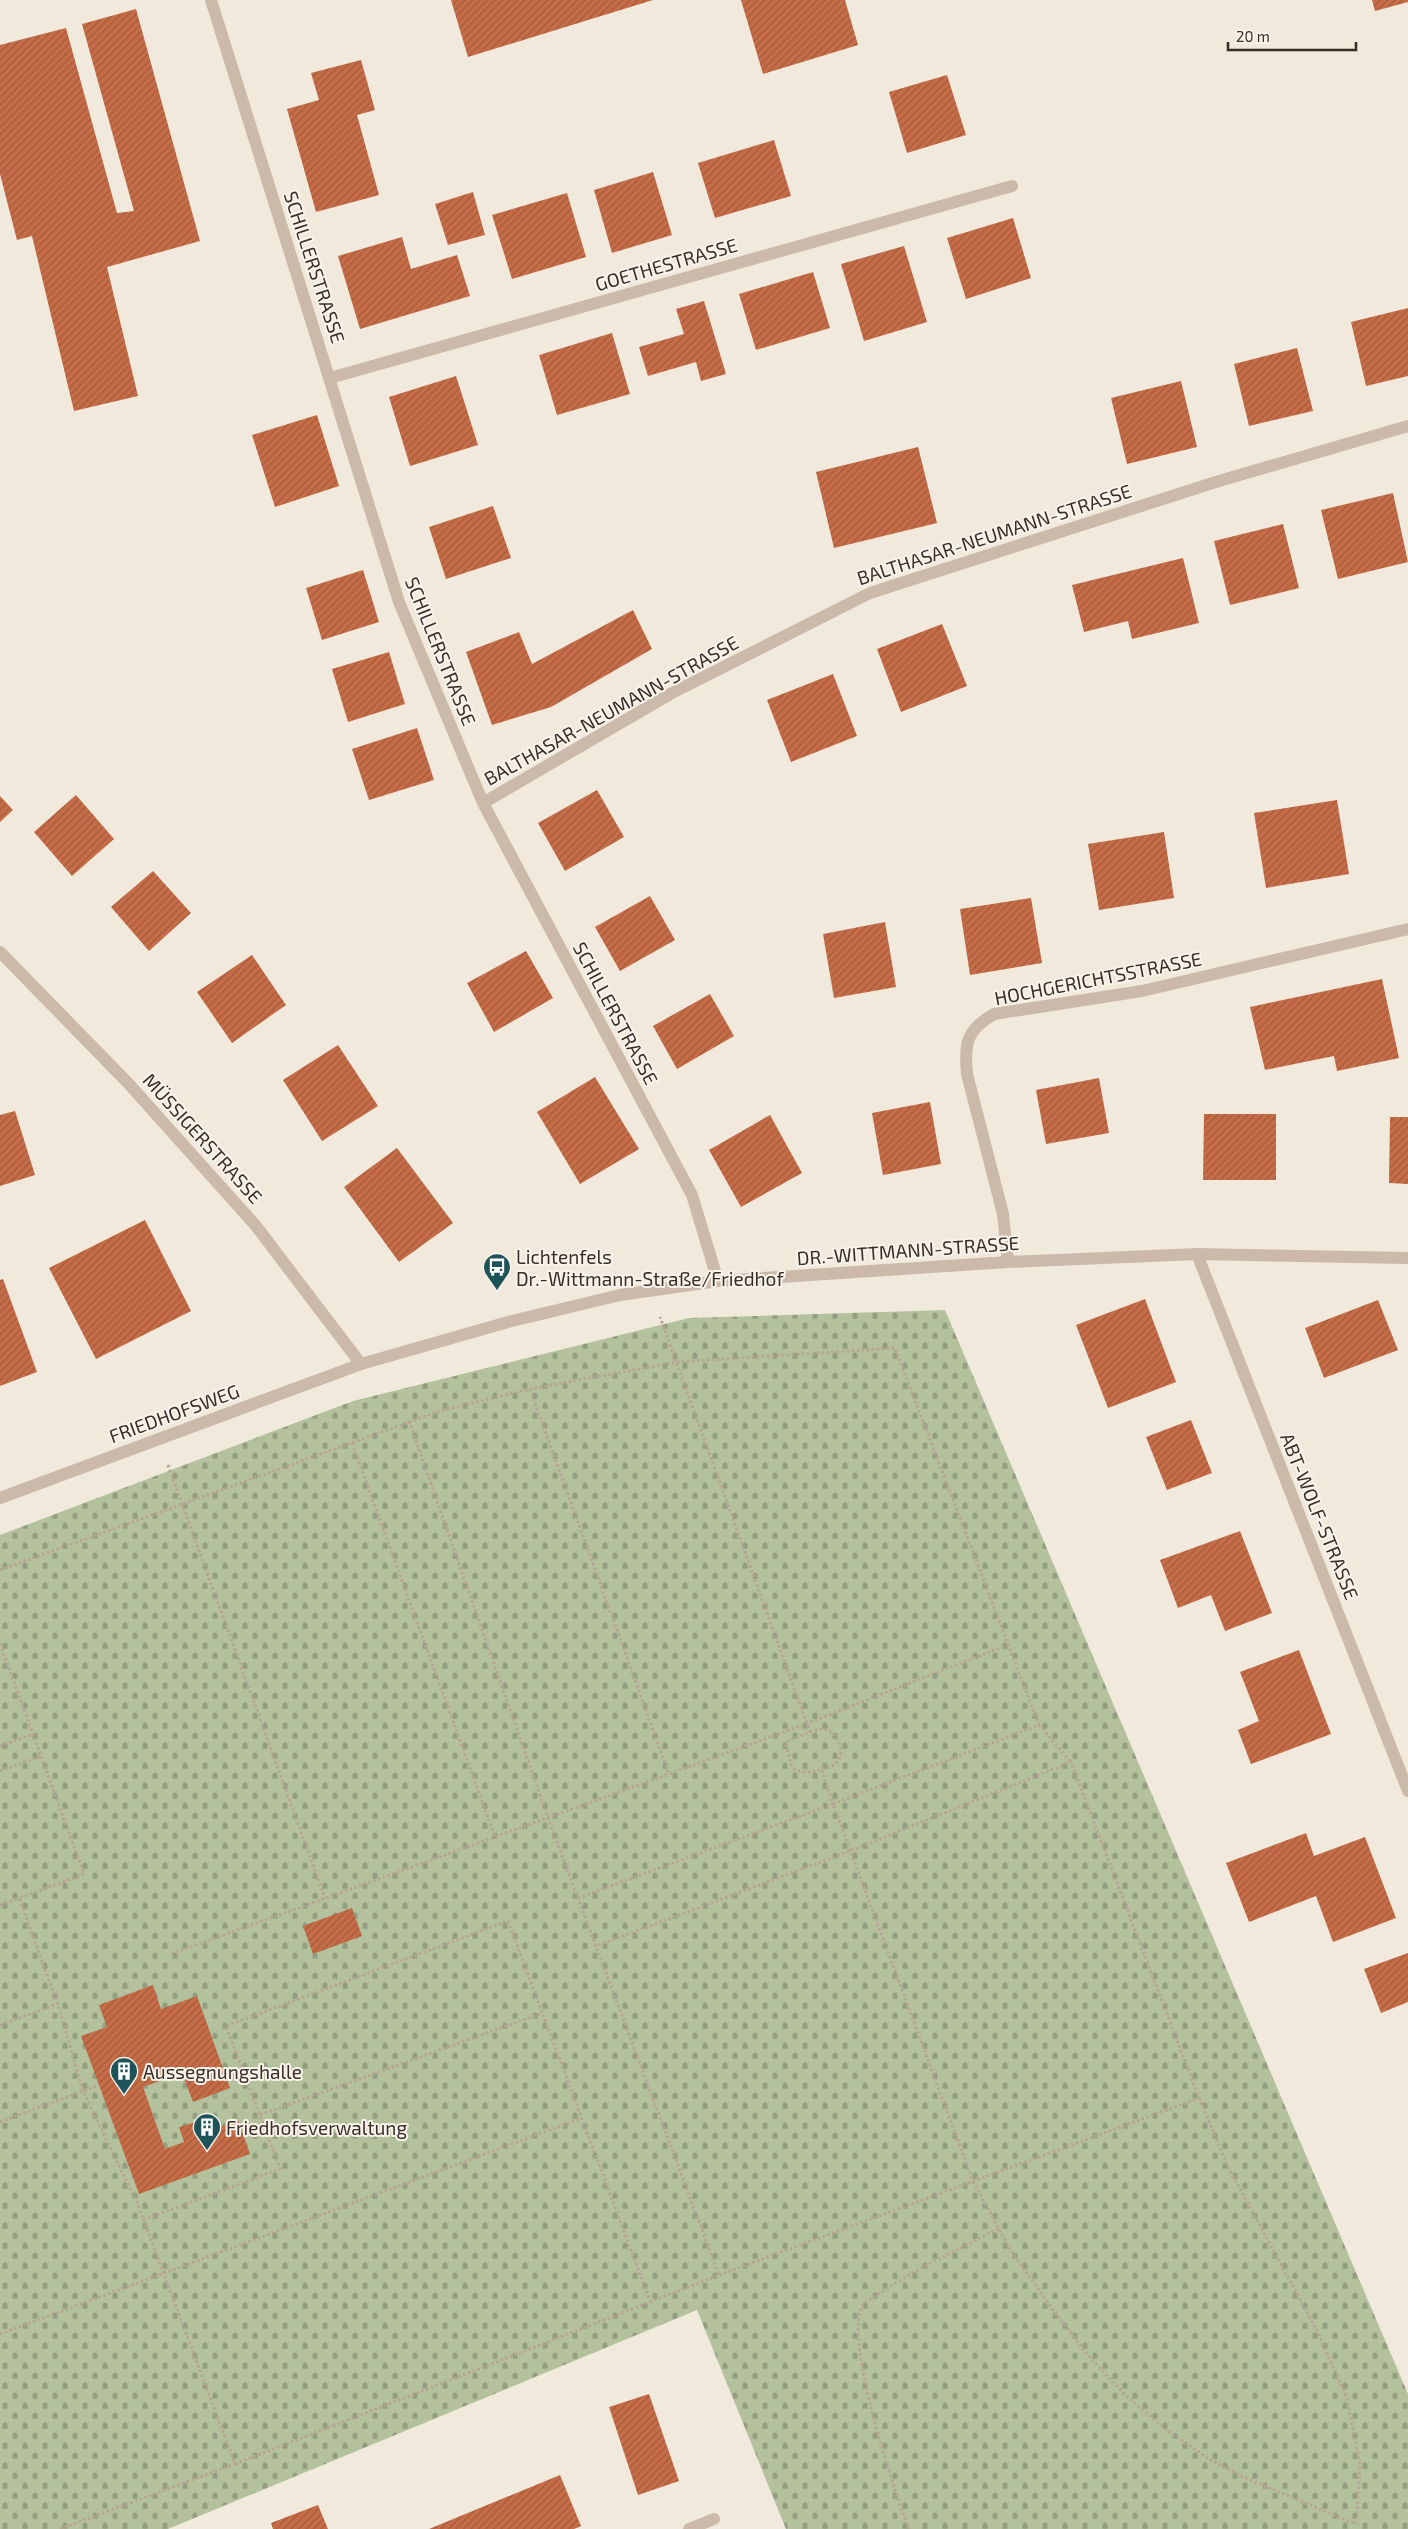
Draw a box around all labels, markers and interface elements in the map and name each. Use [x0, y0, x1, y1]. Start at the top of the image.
scale bar [1228, 20, 1356, 52]
text: 20 m [1236, 27, 1270, 45]
street label: SCHILLERSTRASSE [280, 188, 350, 346]
street label: GOETHESTRASSE [592, 233, 740, 295]
street label: BALTHASAR-NEUMANN-STRASSE [854, 479, 1134, 589]
street label: SCHILLERSTRASSE [401, 573, 481, 729]
street label: BALTHASAR-NEUMANN-STRASSE [480, 630, 742, 790]
street label: SCHILLERSTRASSE [569, 938, 663, 1088]
street label: HOCHGERICHTSSTRASSE [992, 947, 1204, 1009]
street label: MÜSSIGERSTRASSE [139, 1068, 267, 1208]
street label: DR.-WITTMANN-STRASSE [796, 1231, 1020, 1269]
place label: Lichtenfels Dr.-Wittmann-Straße/Friedhof [516, 1245, 784, 1290]
bus stop icon: Lichtenfels Dr.-Wittmann-Straße/Friedhof [482, 1252, 512, 1291]
street label: FRIEDHOFSWEG [106, 1379, 242, 1447]
street label: ABT-WOLF-STRASSE [1276, 1429, 1364, 1603]
building icon: Aussegnungshalle [109, 2056, 139, 2095]
place label: Aussegnungshalle [143, 2060, 302, 2083]
building icon: Friedhofsverwaltung [192, 2112, 222, 2151]
place label: Friedhofsverwaltung [226, 2116, 407, 2139]

